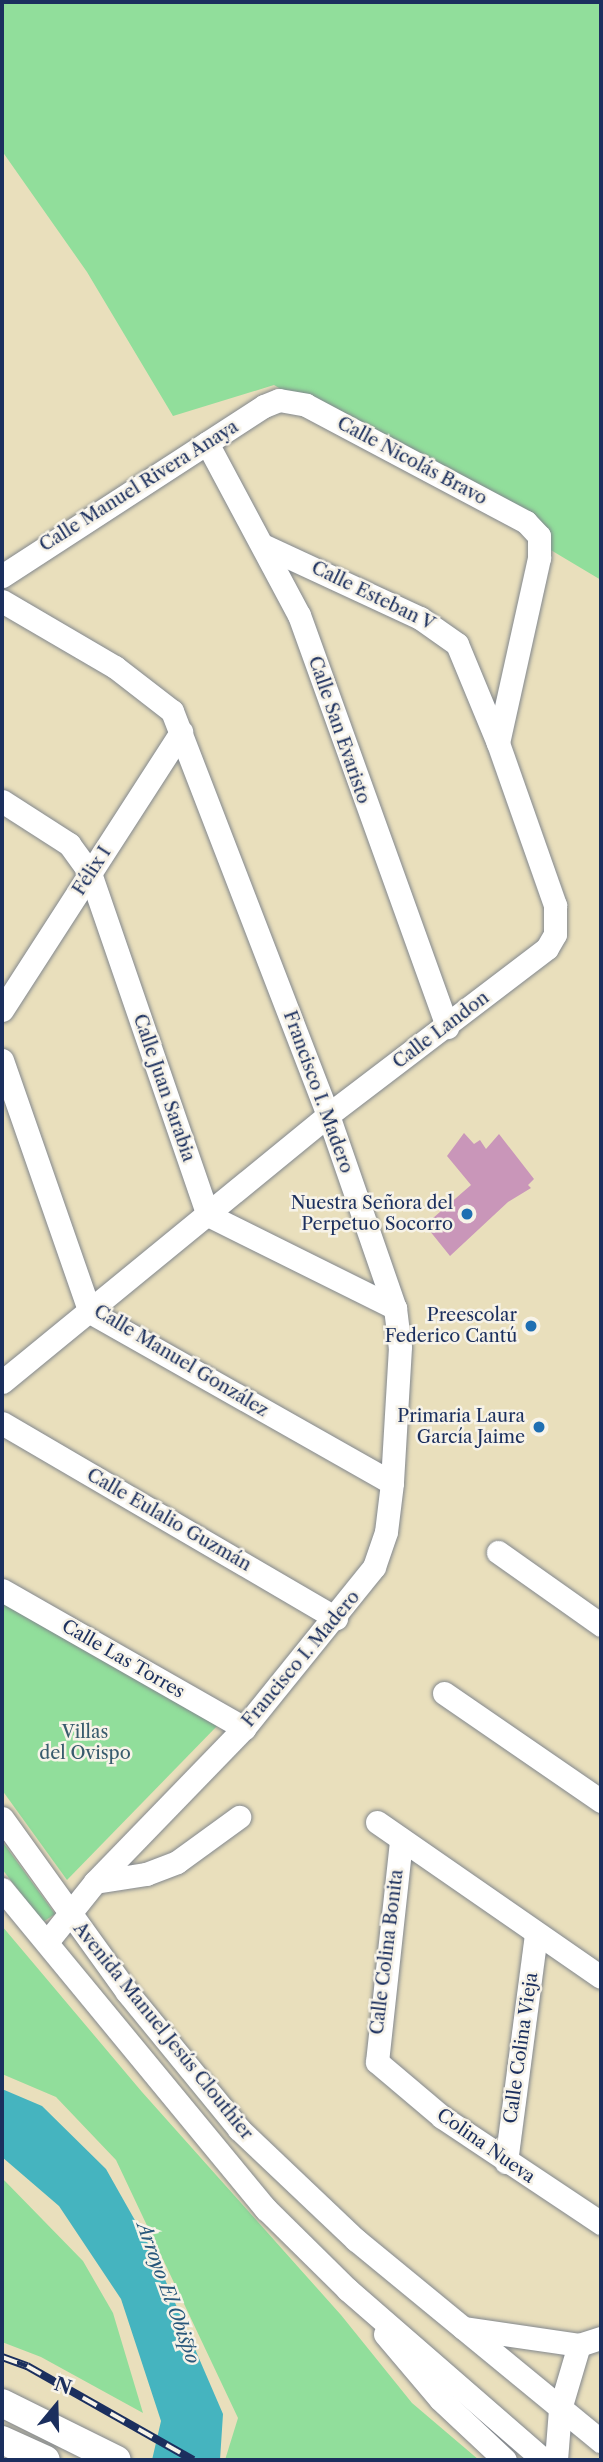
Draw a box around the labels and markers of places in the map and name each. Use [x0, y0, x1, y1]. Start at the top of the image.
place label: Nuestra Señora del Perpetuo Socorro [290, 1193, 453, 1236]
marker: Nuestra Señora del Perpetuo Socorro [459, 1206, 475, 1222]
place label: Preescolar Federico Cantú [385, 1305, 517, 1348]
marker: Preescolar Federico Cantú [523, 1318, 539, 1334]
place label: Primaria Laura García Jaime [397, 1406, 525, 1448]
marker: Primaria Laura García Jaime [531, 1419, 547, 1435]

